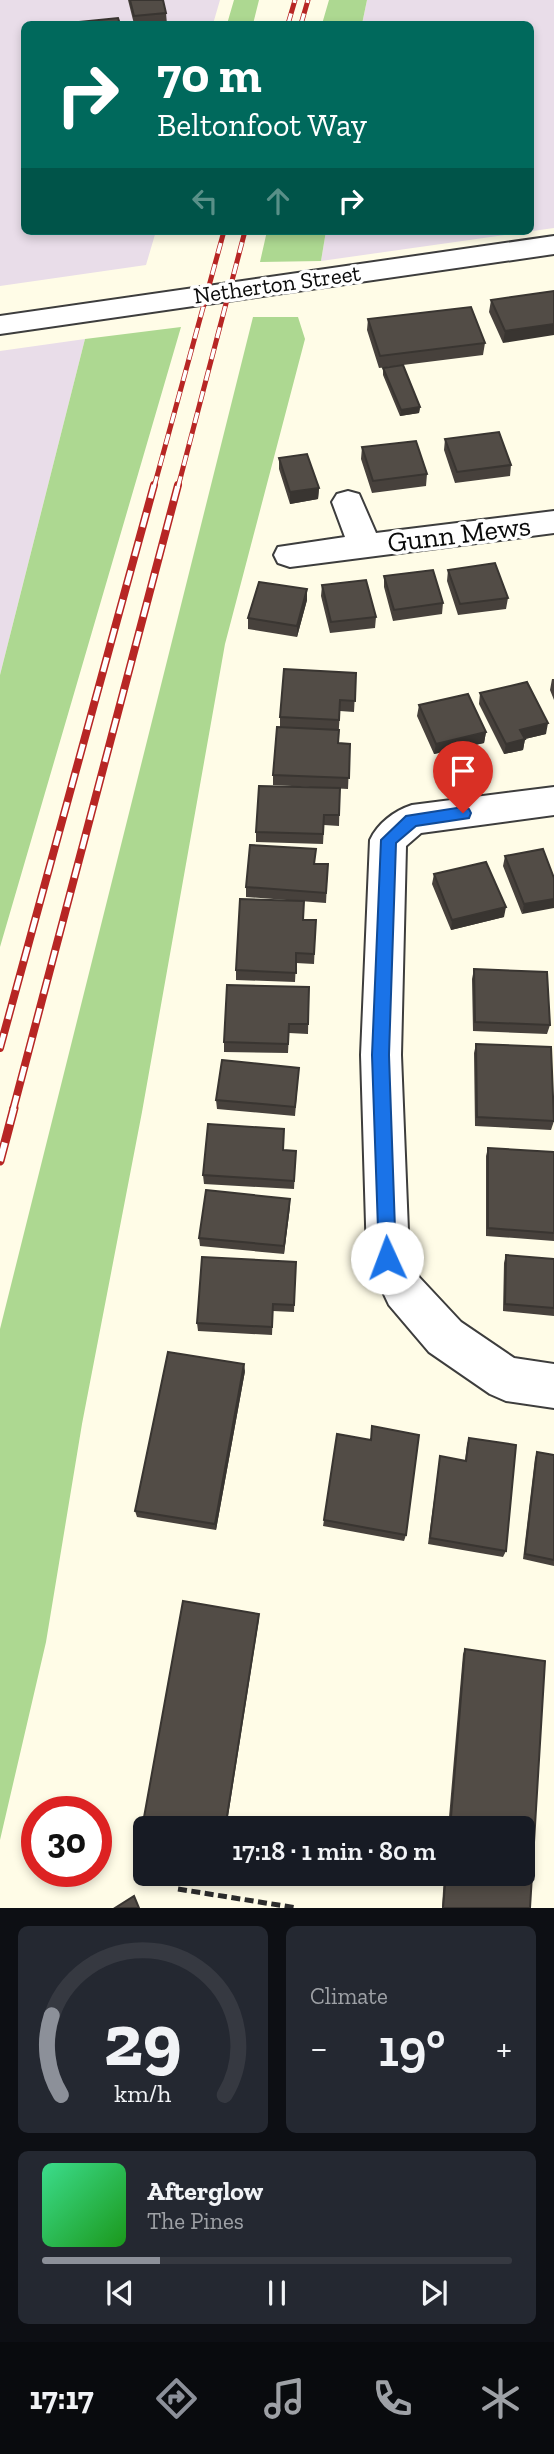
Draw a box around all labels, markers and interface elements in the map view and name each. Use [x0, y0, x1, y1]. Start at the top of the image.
text: 70 m [157, 46, 262, 105]
icon: right [42, 49, 133, 140]
text: Beltonfoot Way [157, 106, 367, 144]
icon: left [186, 182, 224, 220]
icon: ahead [259, 182, 297, 220]
icon: right [332, 182, 370, 220]
street label: Netherton Street [192, 258, 363, 310]
street label: Gunn Mews [386, 509, 532, 559]
pin [433, 741, 493, 813]
icon: arrive [444, 752, 482, 790]
position arrow [350, 1221, 424, 1295]
speed limit sign: 30 [21, 1796, 112, 1887]
text: 17:18 · 1 min · 80 m [232, 1835, 436, 1867]
text: Climate [310, 1982, 388, 2010]
text: 29 [104, 1997, 182, 2085]
text: 19° [378, 2017, 446, 2079]
text: − [310, 2025, 328, 2071]
text: + [496, 2025, 512, 2071]
text: km/h [114, 2078, 172, 2108]
text: Afterglow [147, 2175, 263, 2207]
text: The Pines [147, 2207, 244, 2235]
icon: previous [101, 2274, 139, 2312]
icon: pause [258, 2274, 296, 2312]
icon: next [415, 2274, 453, 2312]
icon: directions [152, 2374, 201, 2423]
icon: music [260, 2374, 309, 2423]
icon: phone [368, 2374, 417, 2423]
icon: climate [476, 2374, 525, 2423]
text: 17:17 [29, 2379, 94, 2417]

